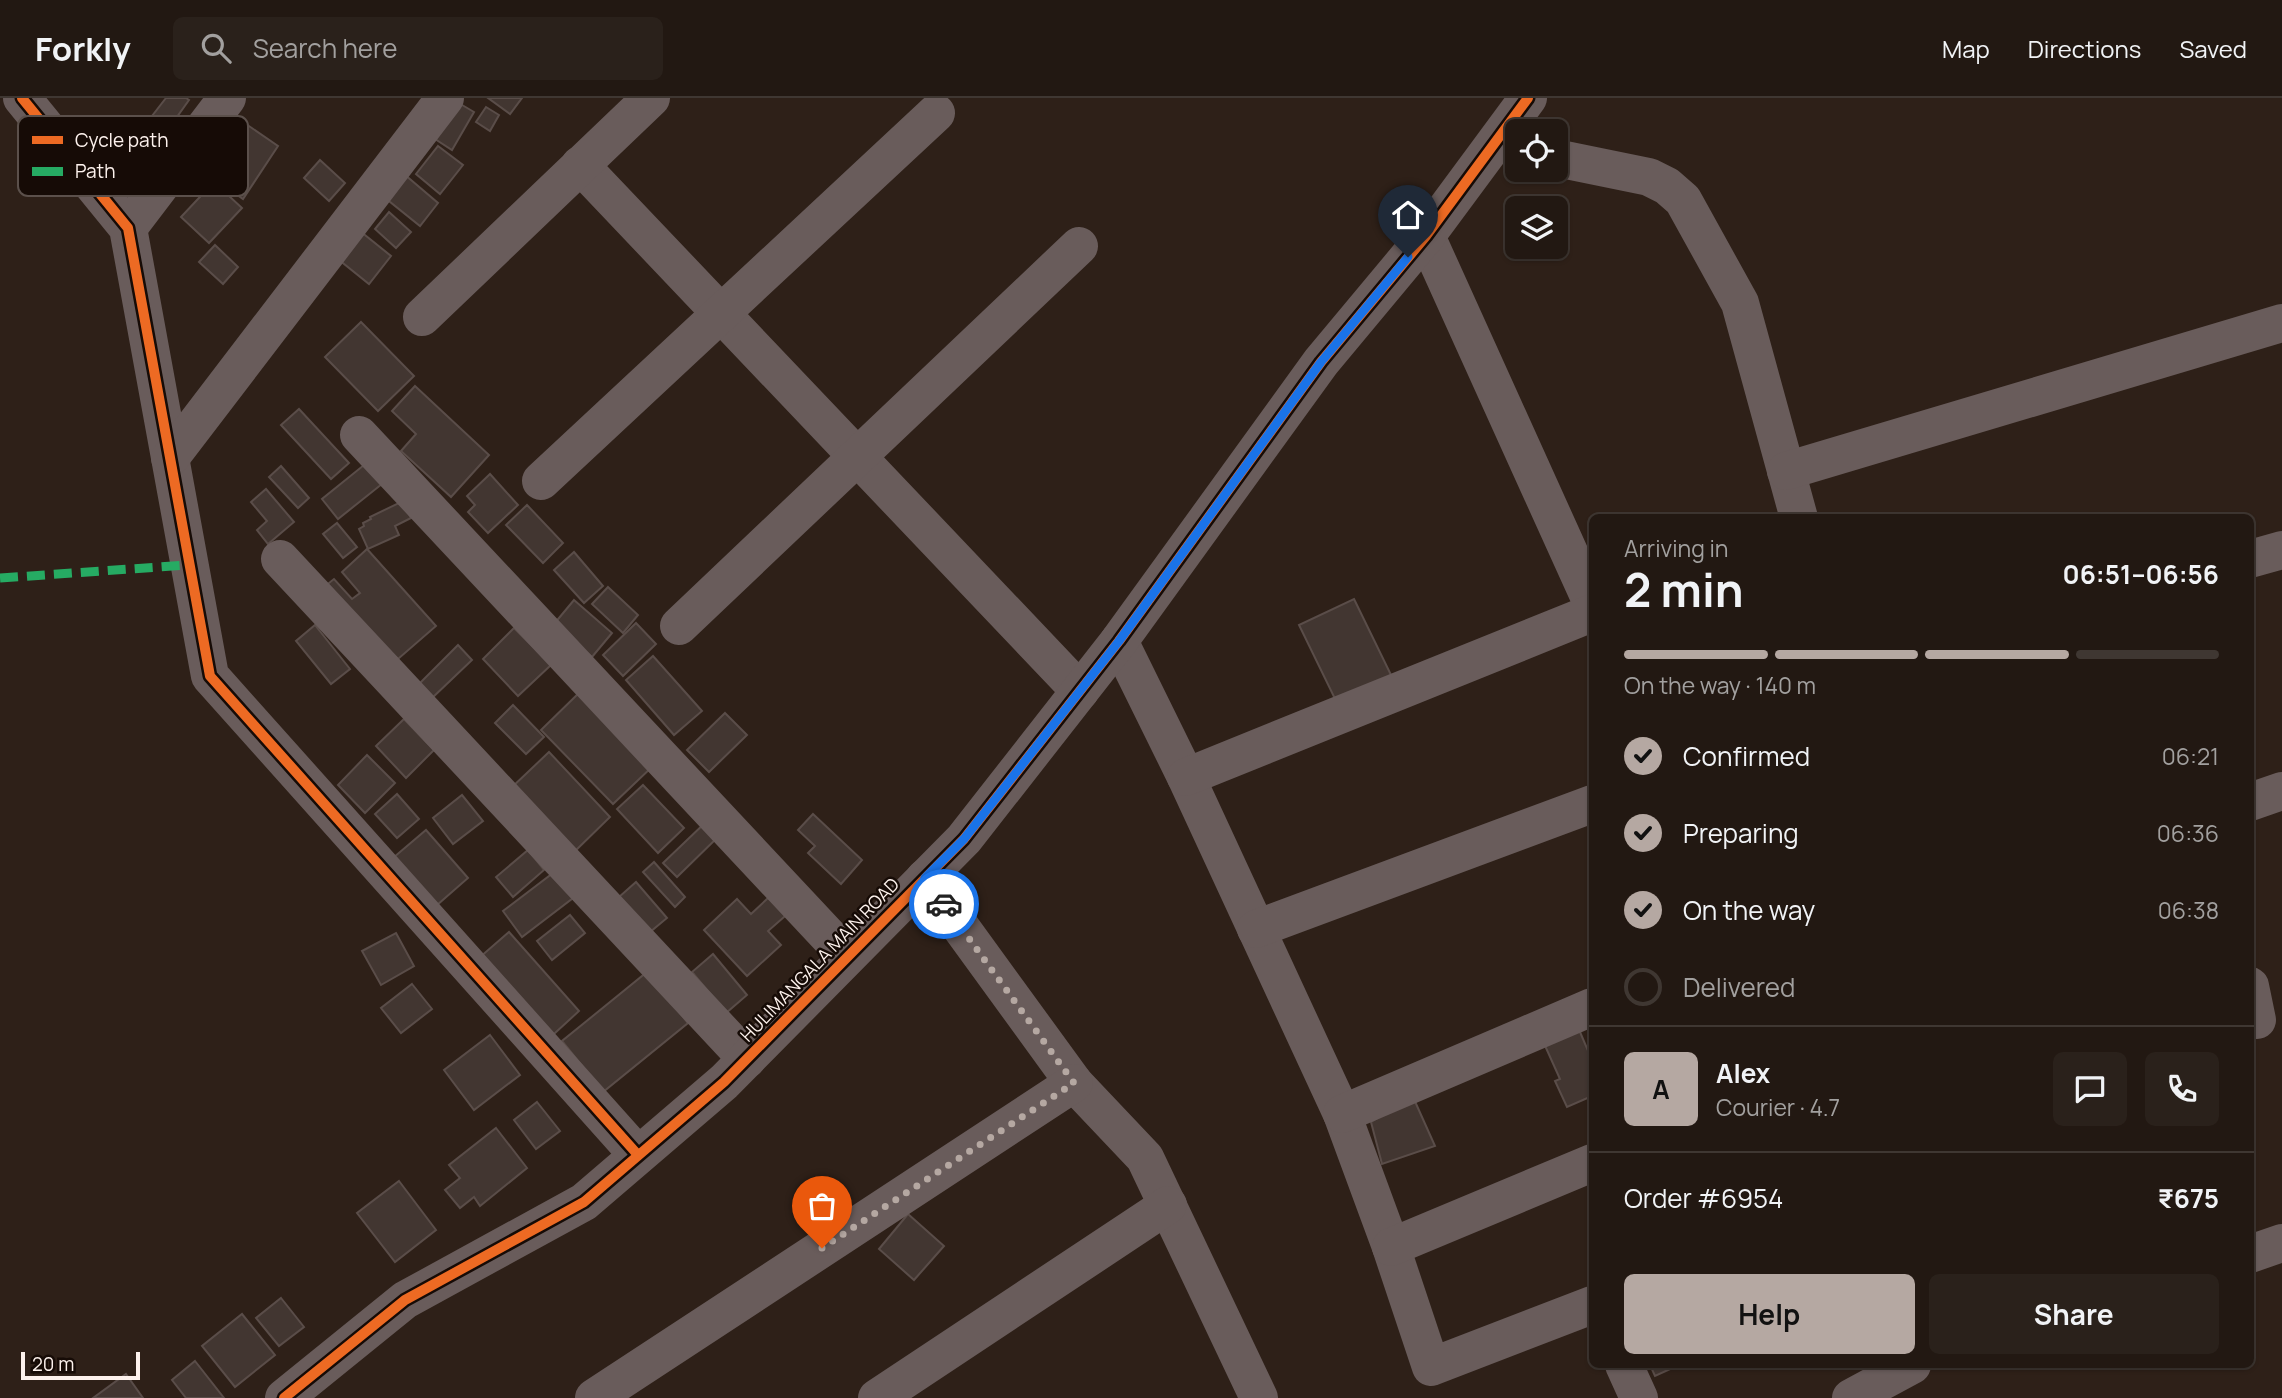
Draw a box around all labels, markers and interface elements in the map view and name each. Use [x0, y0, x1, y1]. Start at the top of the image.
search box [173, 17, 663, 80]
text: Forkly [35, 26, 131, 71]
icon: search [197, 29, 235, 67]
text: Search here [253, 30, 397, 66]
text: Map [1942, 32, 1990, 65]
text: Directions [2028, 32, 2141, 65]
text: Saved [2179, 32, 2247, 65]
legend [18, 116, 248, 196]
map controls [1505, 119, 1568, 259]
button: locate [1505, 119, 1568, 182]
text: Cycle path [75, 127, 169, 153]
text: Path [75, 158, 115, 184]
pin [1378, 185, 1438, 257]
icon: home [1389, 196, 1427, 234]
button: layers [1505, 196, 1568, 259]
text: Arriving in [1624, 532, 1729, 564]
text: 06:51–06:56 [2063, 556, 2219, 592]
text: 2 min [1624, 558, 1744, 621]
text: On the way · 140 m [1624, 669, 1816, 701]
icon: check [1624, 737, 1662, 775]
text: Confirmed [1683, 738, 1810, 774]
text: 06:21 [2162, 740, 2219, 772]
icon: check [1624, 814, 1662, 852]
text: Preparing [1683, 815, 1799, 851]
text: 06:36 [2157, 817, 2219, 849]
courier [909, 869, 979, 939]
street label: HULIMANGALA MAIN ROAD [734, 872, 904, 1047]
icon: car [925, 885, 963, 923]
icon: check [1624, 891, 1662, 929]
text: On the way [1683, 892, 1815, 928]
text: 06:38 [2158, 894, 2219, 926]
text: Delivered [1683, 969, 1795, 1005]
button: chat [2053, 1052, 2127, 1126]
button: phone [2145, 1052, 2219, 1126]
text: Alex [1716, 1055, 1770, 1091]
text: A [1652, 1071, 1670, 1107]
text: Courier · 4.7 [1716, 1091, 1840, 1123]
pin [792, 1176, 852, 1248]
text: Order #6954 [1624, 1180, 1783, 1216]
text: ₹675 [2158, 1180, 2219, 1216]
icon: bag [803, 1187, 841, 1225]
button: Help [1624, 1274, 1915, 1354]
button: Share [1929, 1274, 2219, 1354]
scale bar [21, 1349, 140, 1381]
text: 20 m [32, 1351, 74, 1377]

